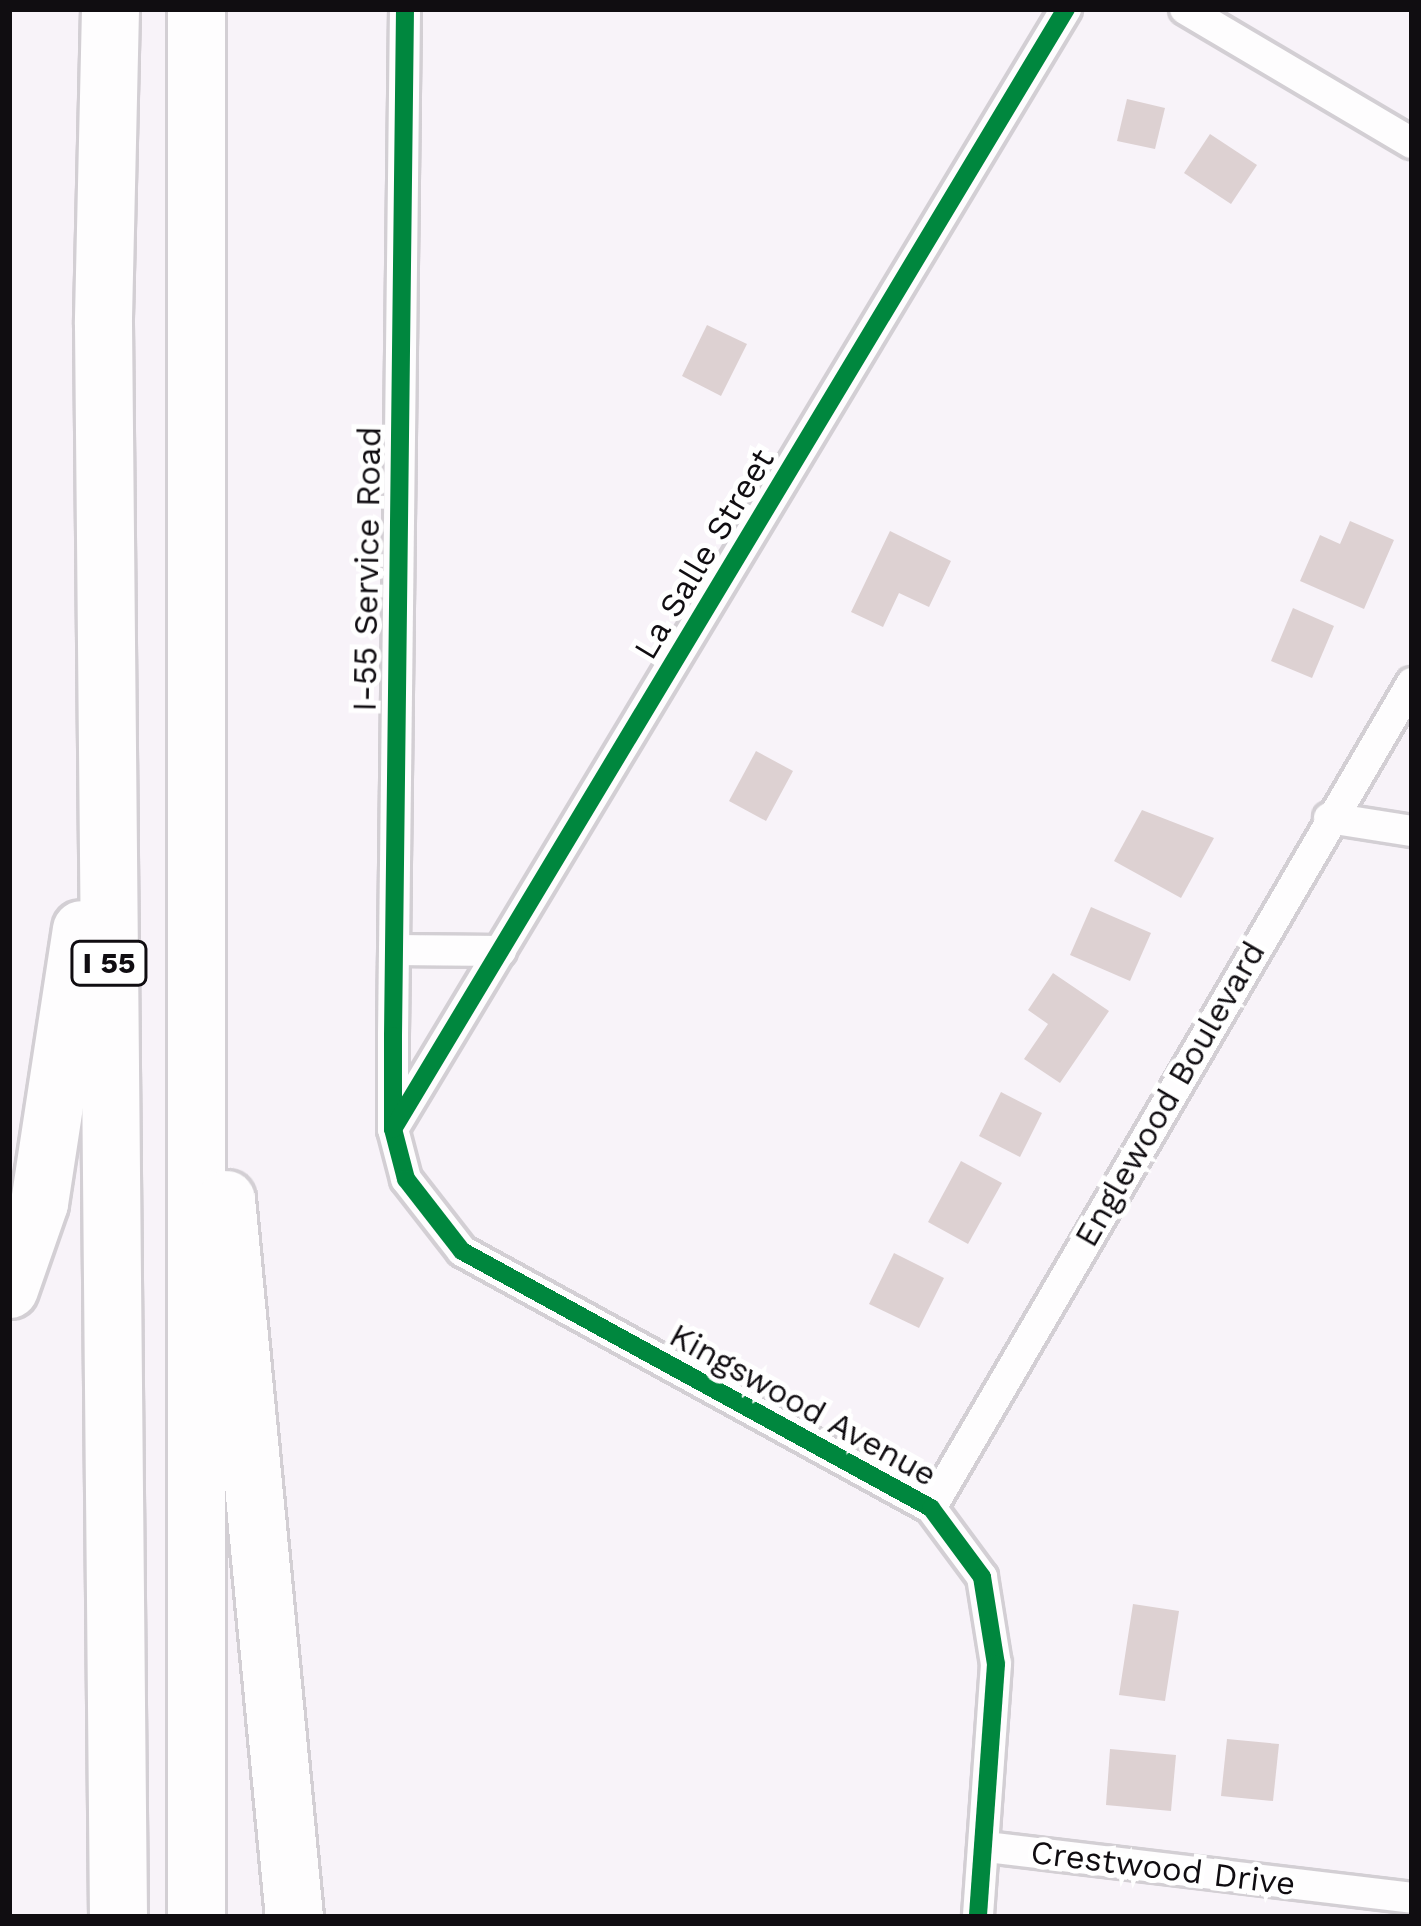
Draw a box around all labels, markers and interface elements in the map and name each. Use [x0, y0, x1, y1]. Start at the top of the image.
street label: I-55 Service Road [345, 426, 389, 712]
street label: La Salle Street [625, 441, 783, 667]
street label: Englewood Boulevard [1066, 934, 1274, 1254]
road number: I 55 [70, 939, 148, 987]
street label: Kingswood Avenue [662, 1315, 944, 1495]
street label: Crestwood Drive [1028, 1832, 1298, 1904]

